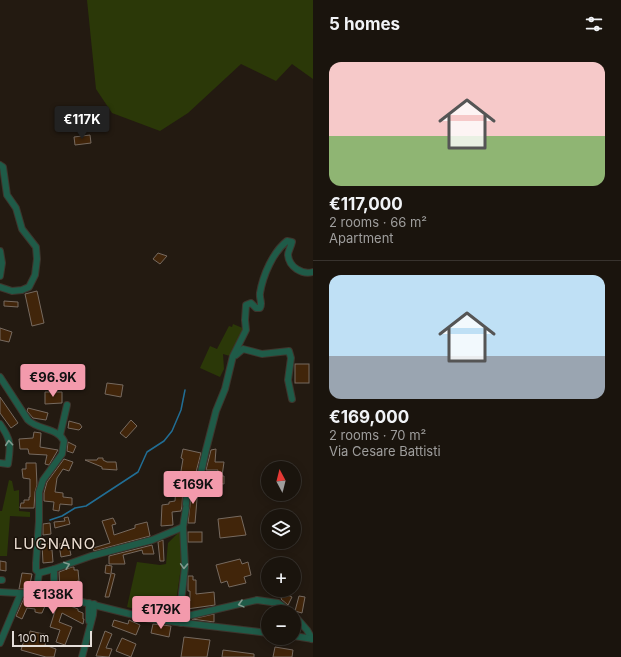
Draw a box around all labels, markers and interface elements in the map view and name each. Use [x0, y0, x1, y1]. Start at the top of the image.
icon: filters [583, 13, 605, 35]
text: 5 homes [329, 14, 400, 34]
icon: home [431, 88, 503, 160]
pin: €117K [54, 106, 110, 140]
text: €117K [63, 111, 101, 127]
text: €117,000 [329, 194, 403, 214]
text: 2 rooms · 66 m² [329, 214, 427, 230]
text: Apartment [329, 230, 394, 246]
icon: home [431, 301, 503, 373]
pin: €96.9K [20, 364, 86, 398]
text: €96.9K [29, 369, 77, 385]
text: €169,000 [329, 407, 409, 427]
text: 2 rooms · 70 m² [329, 427, 426, 443]
one-way arrow [5, 440, 14, 446]
text: Via Cesare Battisti [329, 443, 441, 459]
north arrow [261, 461, 301, 501]
map controls [261, 461, 301, 645]
pin: €169K [165, 471, 221, 505]
text: €169K [173, 476, 213, 492]
button: layers [261, 509, 301, 549]
district label: LUGNANO [14, 534, 96, 553]
button: + [261, 557, 301, 597]
one-way arrow [63, 561, 70, 570]
one-way arrow [180, 563, 188, 569]
pin: €138K [25, 581, 81, 615]
text: €138K [33, 586, 73, 602]
pin: €179K [133, 596, 189, 630]
one-way arrow [238, 599, 245, 608]
text: €179K [141, 601, 181, 617]
button: − [261, 605, 301, 645]
scale bar [12, 629, 92, 648]
text: 100 m [18, 631, 49, 645]

